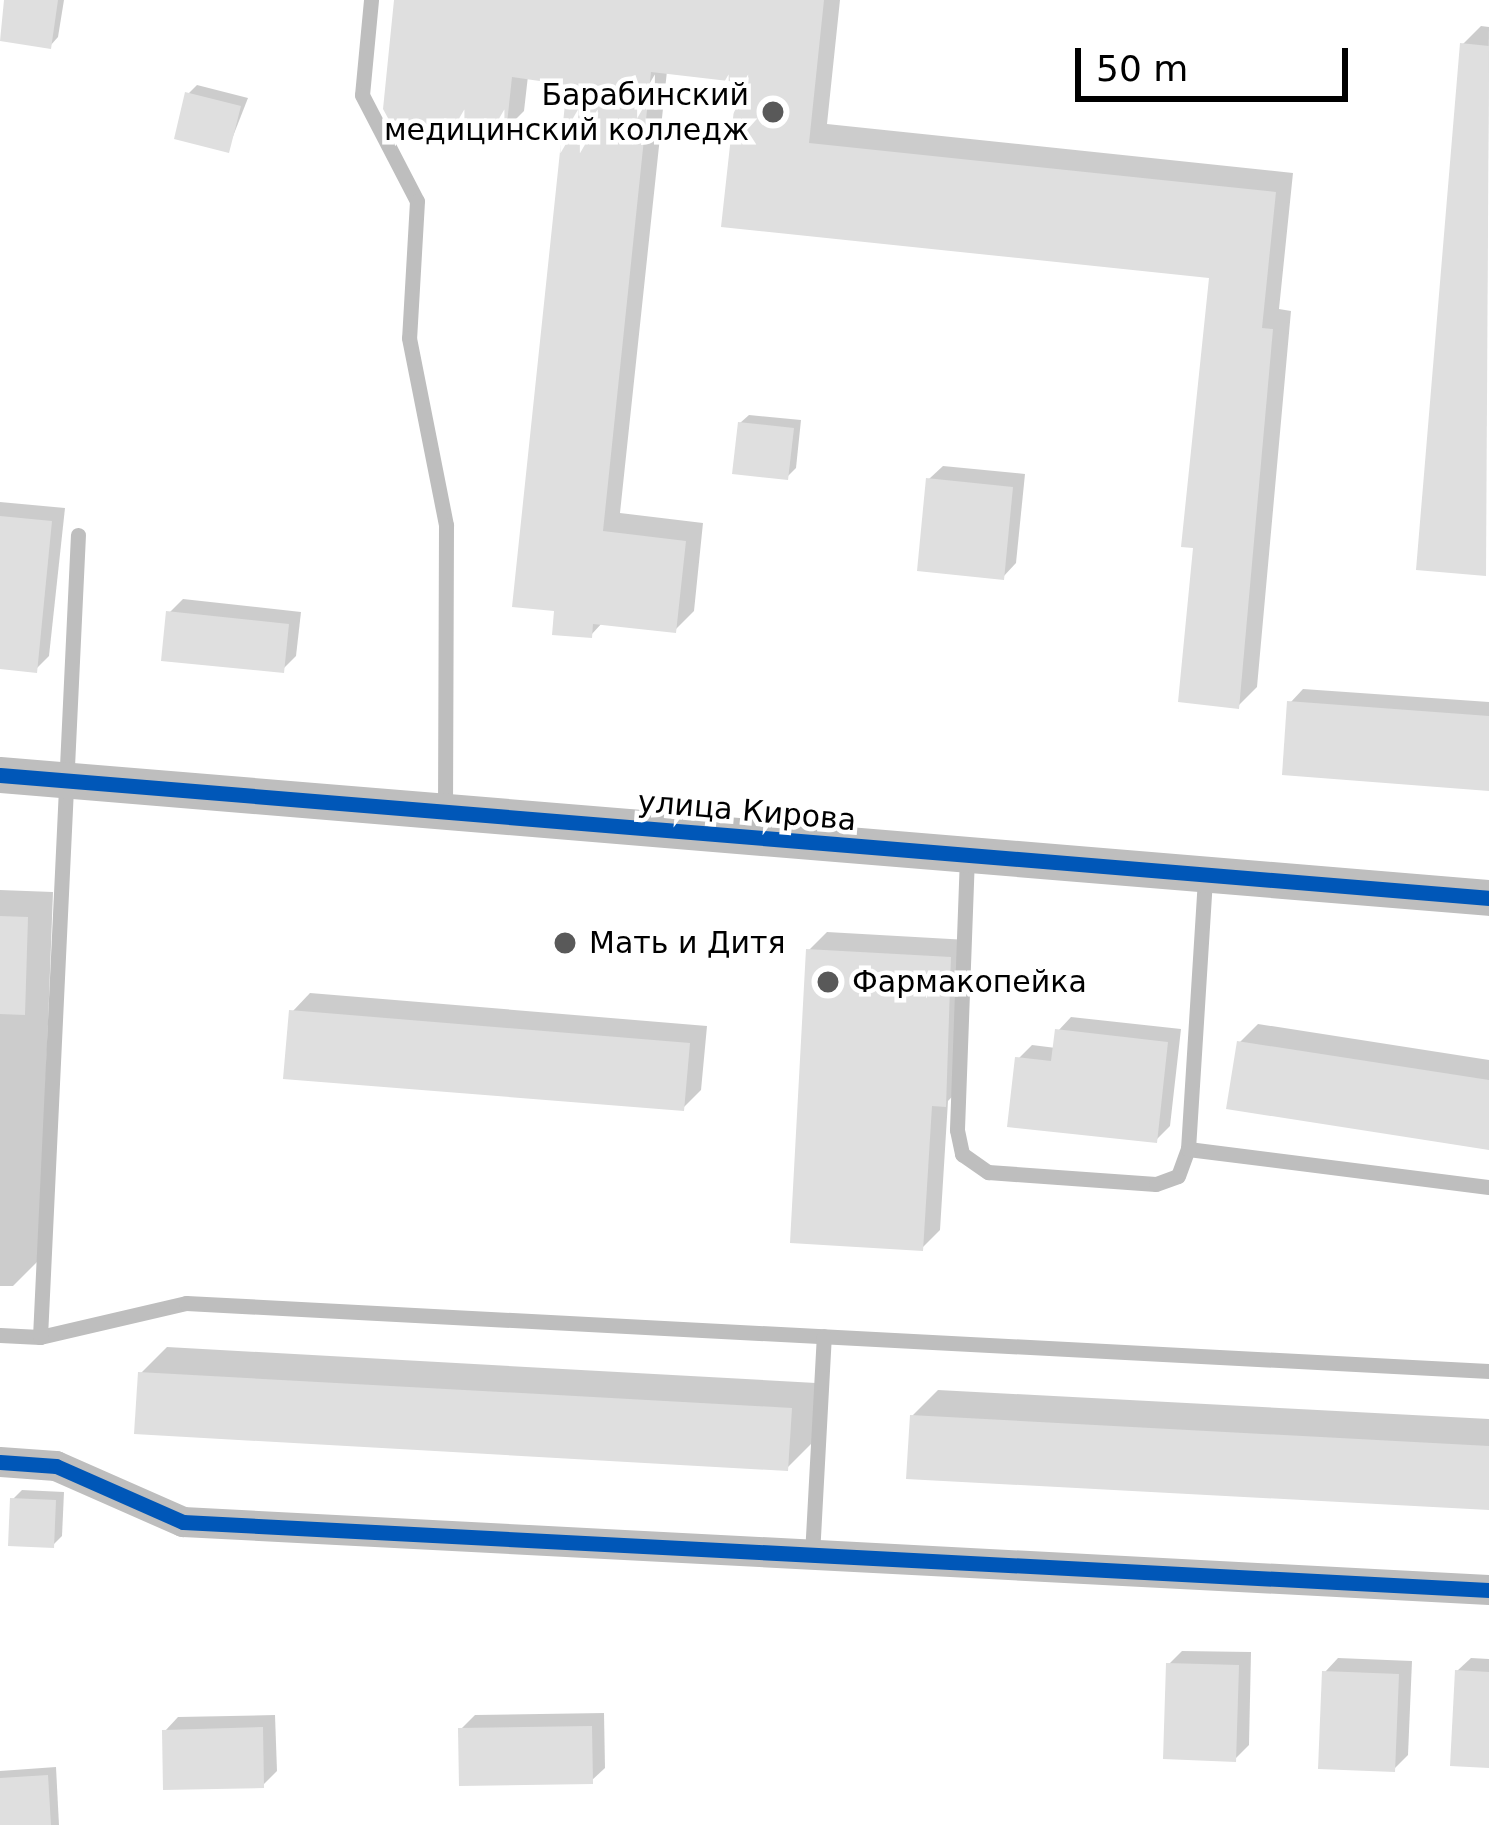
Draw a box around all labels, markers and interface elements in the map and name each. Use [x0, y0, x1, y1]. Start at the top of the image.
scale bar [1081, 24, 1354, 98]
text: 50 m [1096, 48, 1188, 89]
place label: Барабинский медицинский колледж [384, 77, 749, 148]
marker: Барабинский медицинский колледж [760, 99, 786, 125]
street label: улица Кирова [636, 784, 858, 838]
place label: Мать и Дитя [589, 925, 785, 961]
marker: Мать и Дитя [552, 930, 578, 956]
place label: Фармакопейка [852, 964, 1087, 1000]
marker: Фармакопейка [815, 969, 841, 995]

